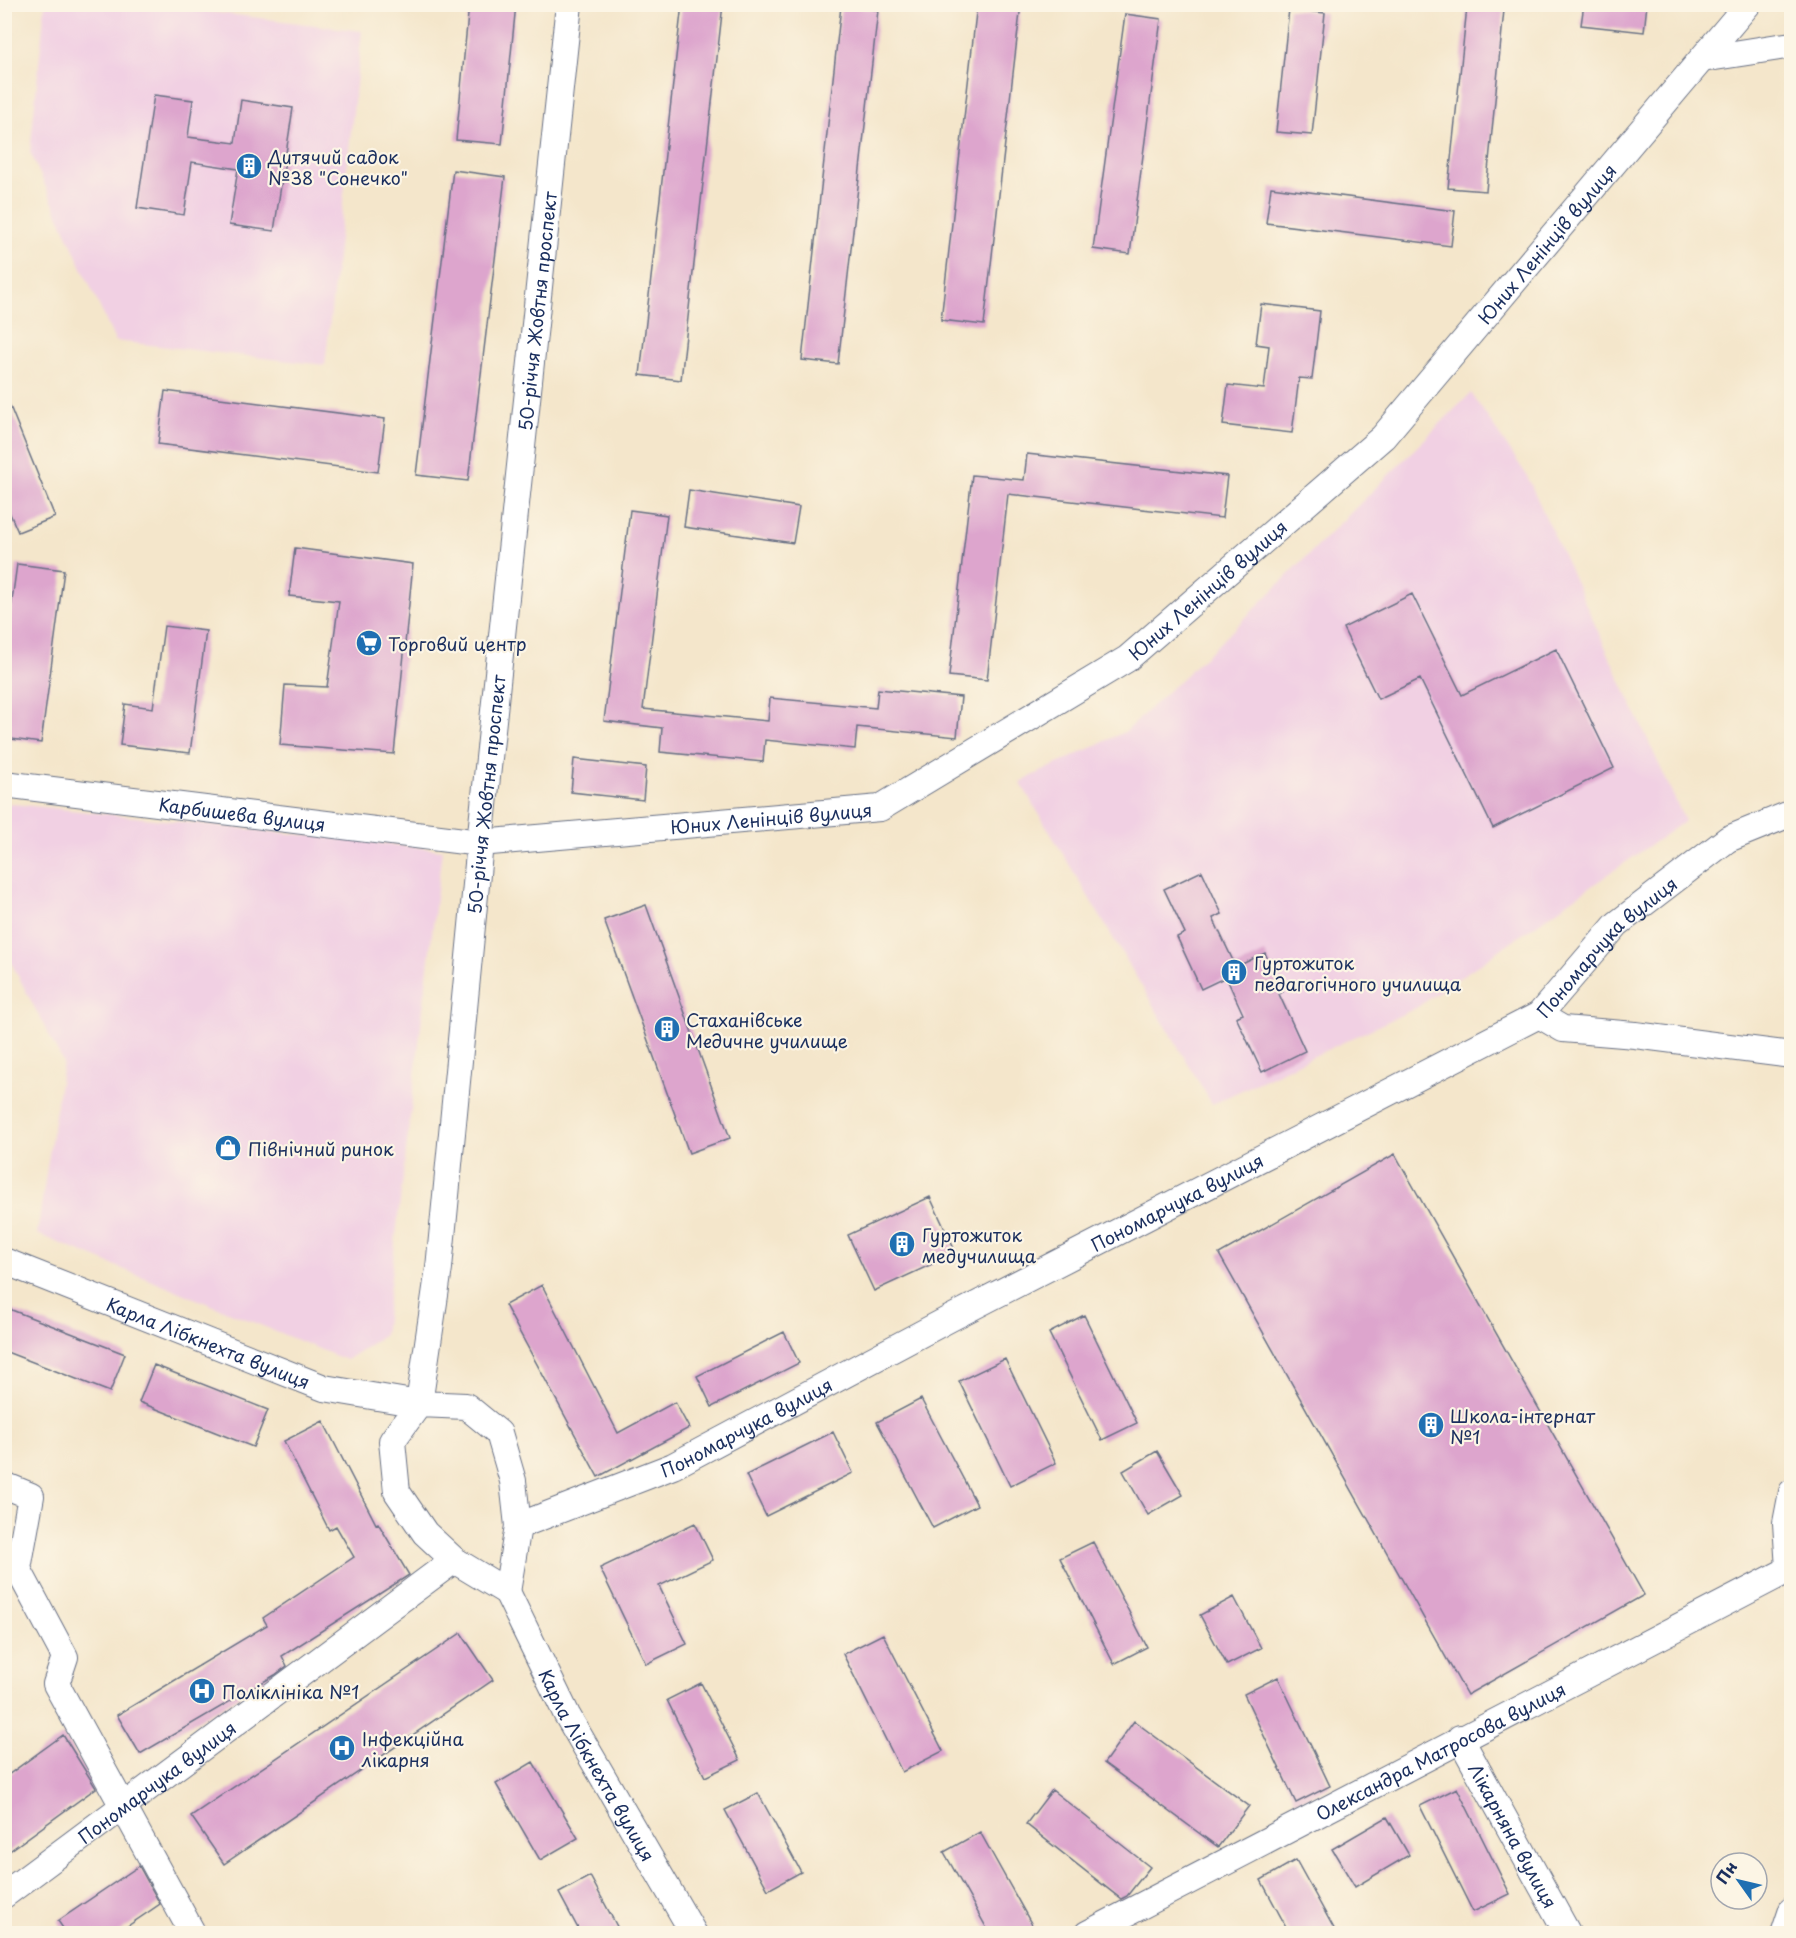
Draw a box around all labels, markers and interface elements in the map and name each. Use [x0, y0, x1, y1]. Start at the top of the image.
place label: Дитячий садок №38 "Сонечко" [267, 143, 408, 191]
building icon: Дитячий садок №38 "Сонечко" [234, 151, 264, 181]
street label: Юних Ленінців вулиця [1471, 157, 1622, 329]
street label: 50-річчя Жовтня проспект [510, 190, 563, 432]
street label: Юних Ленінців вулиця [1122, 513, 1293, 666]
supermarket icon: Торговий центр [354, 628, 384, 658]
place label: Торговий центр [388, 630, 527, 657]
street label: 50-річчя Жовтня проспект [460, 673, 511, 915]
street label: Карбишева вулиця [157, 790, 327, 837]
street label: Юних Ленінців вулиця [669, 795, 873, 840]
street label: Пономарчука вулиця [1529, 869, 1682, 1023]
place label: Гуртожиток педагогічного училища [1254, 949, 1462, 997]
building icon: Гуртожиток педагогічного училища [1219, 957, 1249, 987]
place label: Стаханівське Медичне училище [686, 1006, 848, 1054]
building icon: Стаханівське Медичне училище [652, 1014, 682, 1044]
shop icon: Північний ринок [213, 1133, 243, 1163]
place label: Північний ринок [248, 1135, 394, 1162]
street label: Пономарчука вулиця [1086, 1146, 1268, 1257]
place label: Гуртожиток медучилища [922, 1221, 1037, 1269]
building icon: Гуртожиток медучилища [887, 1229, 917, 1259]
street label: Карла Лібкнехта вулиця [103, 1290, 314, 1395]
street label: Пономарчука вулиця [656, 1370, 837, 1483]
place label: Школа-інтернат №1 [1450, 1402, 1596, 1450]
building icon: Школа-інтернат №1 [1416, 1410, 1446, 1440]
street label: Карла Лібкнехта вулиця [533, 1664, 662, 1866]
street label: Олександра Матросова вулиця [1311, 1675, 1570, 1827]
hospital icon: Поліклініка №1 [187, 1676, 217, 1706]
place label: Поліклініка №1 [222, 1678, 359, 1705]
street label: Пономарчука вулиця [72, 1714, 241, 1849]
place label: Інфекційна лікарня [361, 1725, 464, 1773]
hospital icon: Інфекційна лікарня [327, 1733, 357, 1763]
street label: Лікарняна вулиця [1463, 1758, 1564, 1913]
north arrow [1709, 1851, 1769, 1911]
text: Пн [1709, 1856, 1742, 1888]

